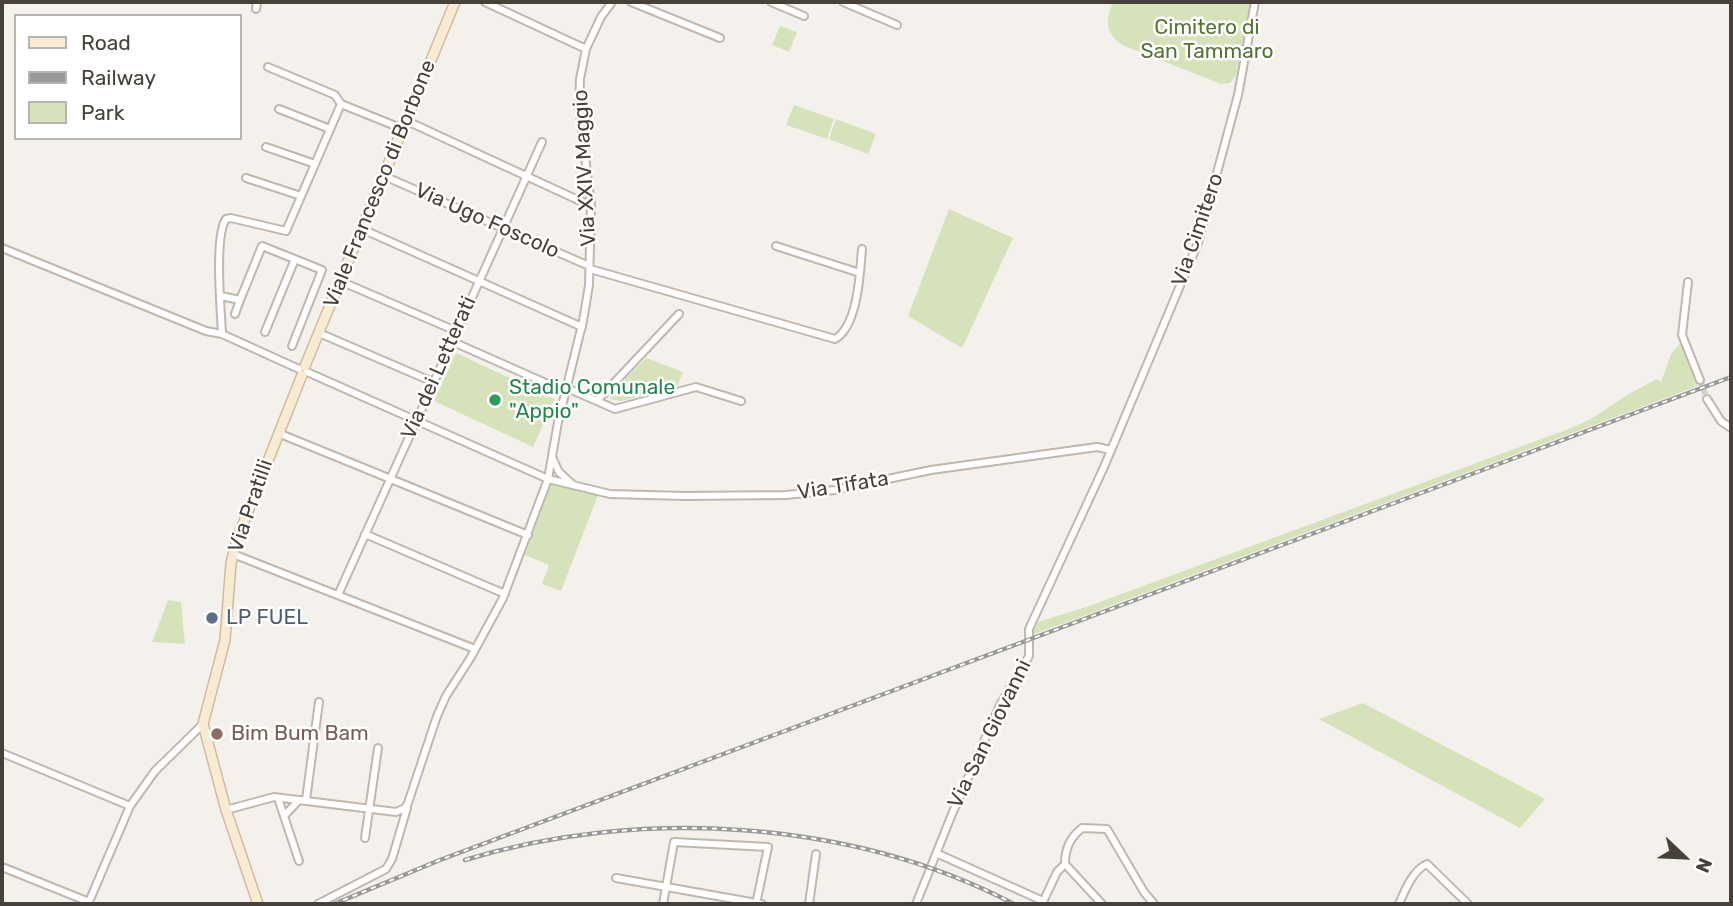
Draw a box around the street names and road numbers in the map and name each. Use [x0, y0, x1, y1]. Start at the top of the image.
street label: Viale Francesco di Borbone [319, 56, 441, 312]
street label: Via XXIV Maggio [568, 89, 602, 247]
street label: Via Cimitero [1167, 170, 1229, 290]
street label: Via Ugo Foscolo [411, 178, 563, 264]
street label: Via dei Letterati [396, 293, 482, 443]
street label: Via Pratilli [223, 456, 279, 556]
street label: Via Tifata [796, 466, 890, 506]
street label: Via San Giovanni [943, 655, 1037, 813]

